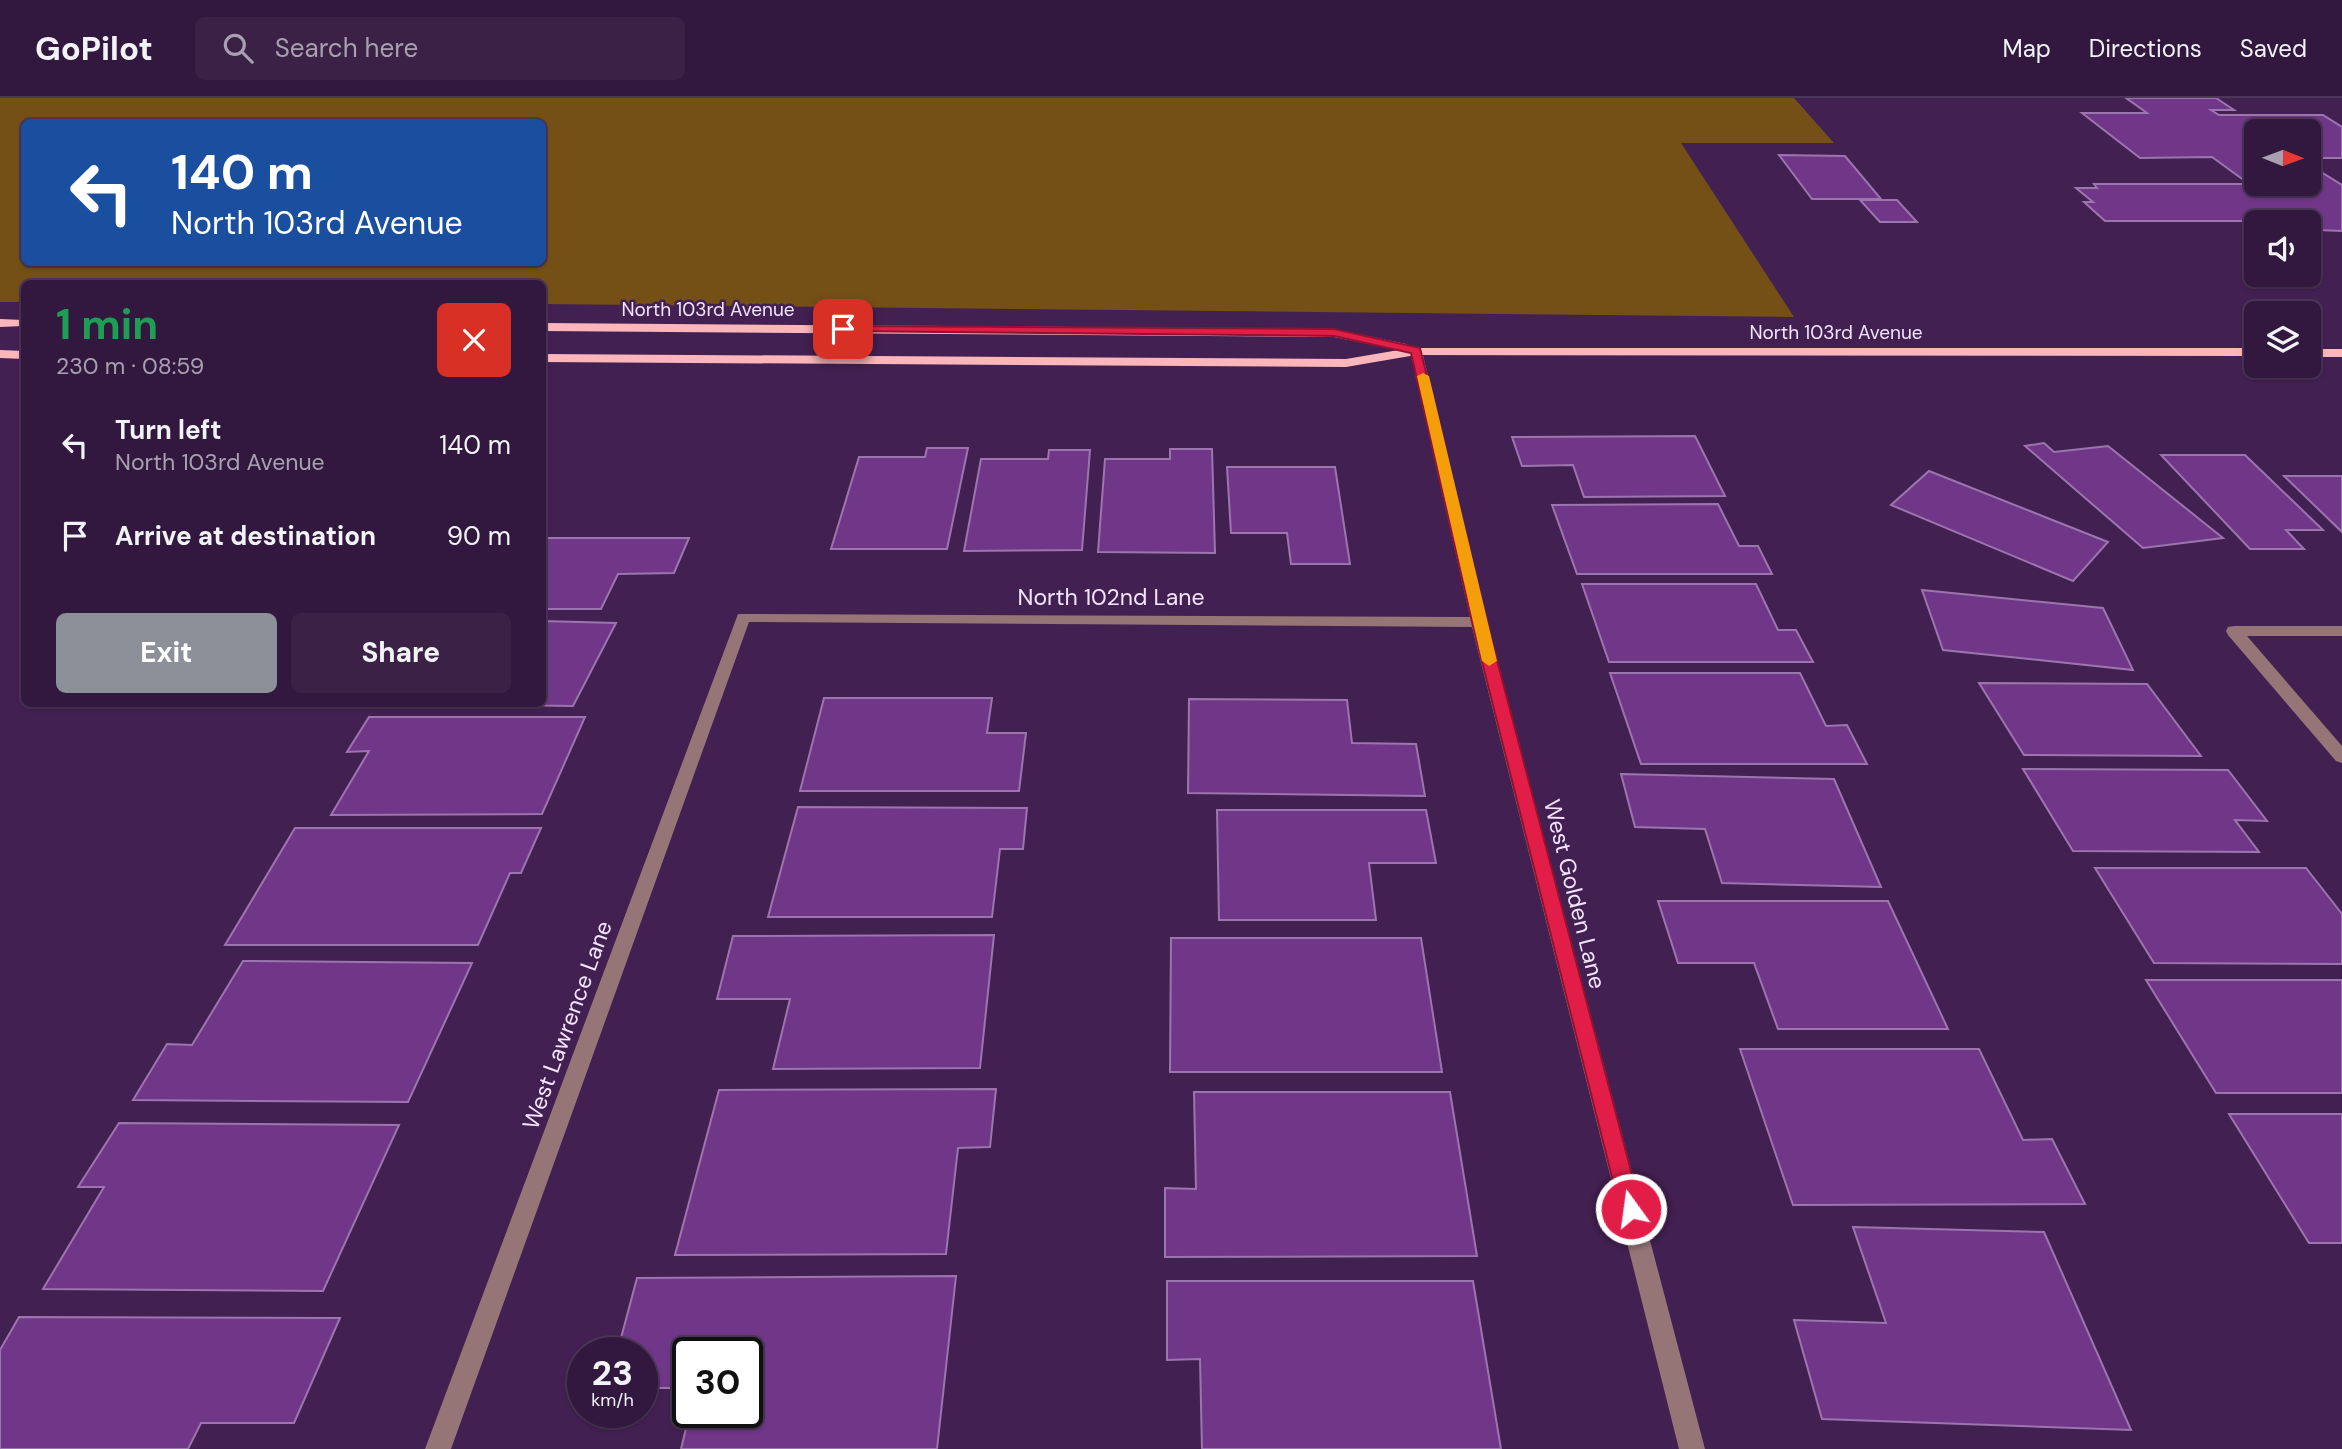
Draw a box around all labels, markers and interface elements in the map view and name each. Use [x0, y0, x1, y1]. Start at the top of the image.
search box [195, 17, 685, 80]
text: GoPilot [35, 27, 153, 70]
icon: search [219, 29, 257, 67]
text: Search here [275, 31, 418, 65]
text: Map [2003, 33, 2051, 64]
text: Directions [2089, 33, 2202, 64]
text: Saved [2240, 33, 2307, 64]
north arrow [2244, 119, 2320, 196]
map controls [2244, 119, 2321, 378]
text: 140 m [171, 140, 313, 204]
icon: left [56, 147, 147, 238]
text: North 103rd Avenue [171, 202, 463, 244]
button: sound [2244, 210, 2321, 287]
text: 1 min [56, 297, 158, 352]
street label: North 103rd Avenue [621, 297, 795, 322]
pin [813, 299, 873, 359]
button: layers [2244, 301, 2321, 378]
button: close [437, 303, 511, 377]
icon: arrive [824, 310, 862, 348]
street label: North 103rd Avenue [1749, 320, 1923, 345]
text: 230 m · 08:59 [56, 351, 204, 381]
text: Turn left [115, 413, 222, 447]
icon: left [56, 426, 94, 464]
text: 140 m [439, 428, 511, 462]
text: North 103rd Avenue [115, 447, 325, 477]
icon: arrive [56, 517, 94, 555]
text: Arrive at destination [115, 519, 376, 553]
text: 90 m [447, 519, 511, 553]
street label: North 102nd Lane [1018, 582, 1204, 612]
button: Exit [56, 613, 277, 693]
button: Share [291, 613, 511, 693]
street label: West Golden Lane [1537, 796, 1613, 992]
street label: West Lawrence Lane [515, 917, 619, 1133]
position arrow [1594, 1172, 1668, 1246]
speed limit sign: 30 [672, 1337, 763, 1428]
text: 23 [592, 1350, 633, 1396]
text: km/h [591, 1388, 634, 1412]

